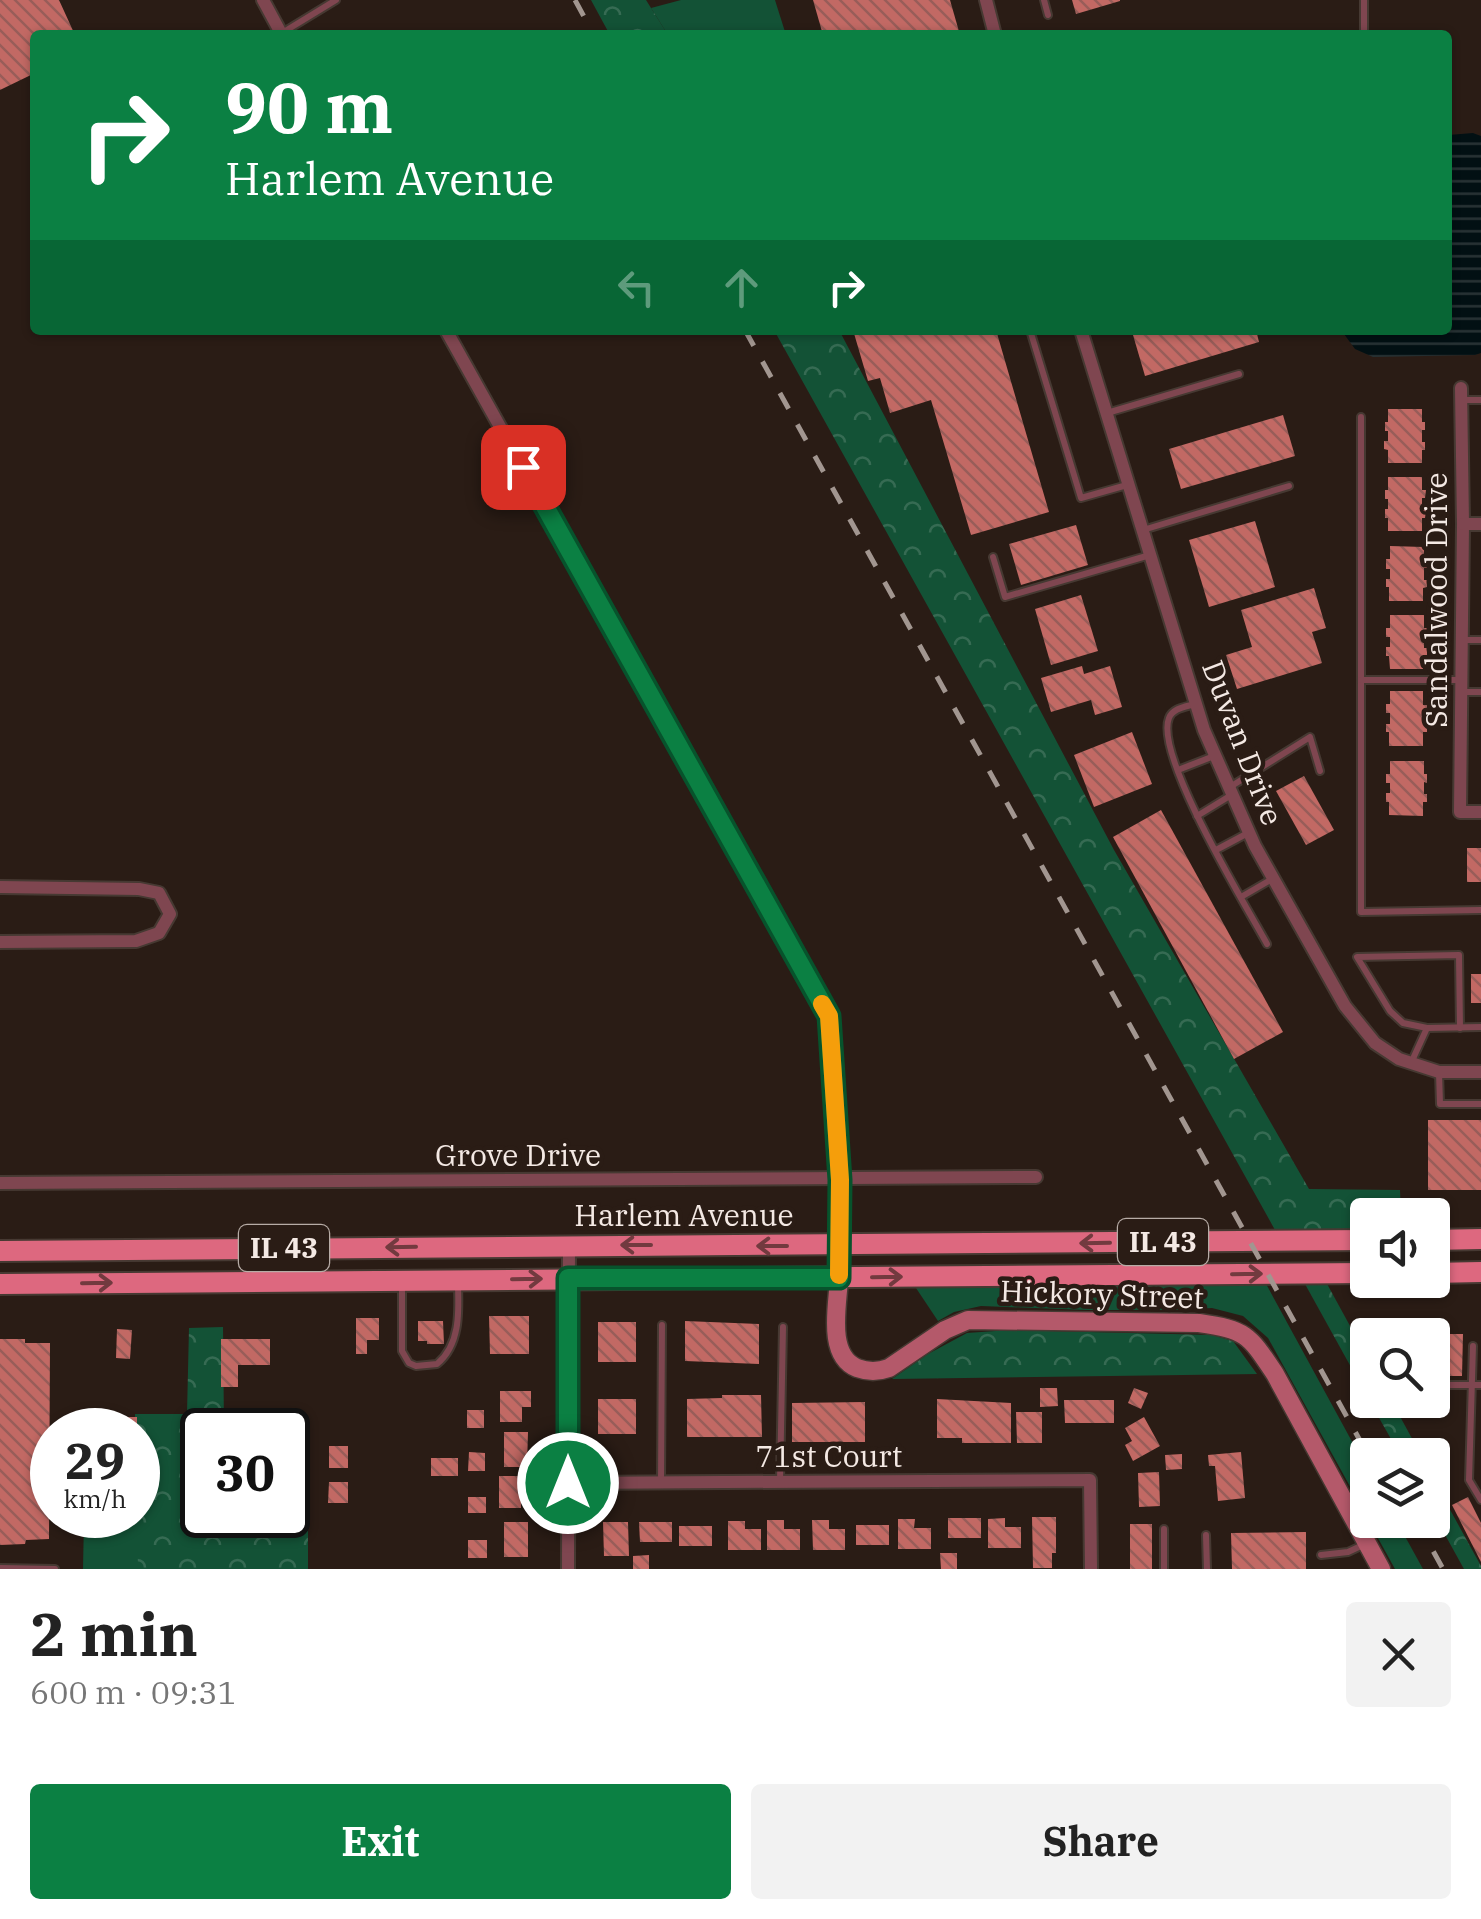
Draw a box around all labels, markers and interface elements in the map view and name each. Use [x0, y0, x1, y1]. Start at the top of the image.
text: 90 m [225, 61, 393, 152]
icon: right [60, 70, 190, 200]
text: Harlem Avenue [225, 149, 554, 207]
icon: left [609, 260, 664, 315]
icon: ahead [714, 260, 769, 315]
icon: right [819, 260, 874, 315]
pin [481, 425, 566, 510]
icon: arrive [496, 440, 551, 495]
street label: Sandalwood Drive [1416, 472, 1455, 728]
street label: Duvan Drive [1194, 654, 1293, 830]
street label: Grove Drive [435, 1135, 601, 1174]
street label: Harlem Avenue [574, 1195, 794, 1234]
map controls [1350, 1198, 1450, 1538]
button: sound [1350, 1198, 1450, 1298]
road number: IL 43 [1118, 1219, 1208, 1265]
road number: IL 43 [239, 1225, 329, 1271]
one-way arrow [1080, 1234, 1112, 1252]
one-way arrow [621, 1236, 654, 1254]
one-way arrow [756, 1236, 788, 1256]
one-way arrow [386, 1238, 418, 1256]
one-way arrow [1230, 1264, 1263, 1284]
one-way arrow [871, 1268, 903, 1287]
one-way arrow [510, 1270, 543, 1288]
street label: Hickory Street [999, 1270, 1205, 1317]
one-way arrow [80, 1274, 113, 1292]
button: search [1350, 1318, 1450, 1418]
speed limit sign: 30 [180, 1408, 310, 1538]
text: 29 [65, 1428, 125, 1493]
position arrow [516, 1431, 620, 1535]
street label: 71st Court [756, 1436, 902, 1475]
button: layers [1350, 1438, 1450, 1538]
text: km/h [63, 1482, 127, 1515]
text: 2 min [30, 1594, 198, 1673]
button: close [1346, 1602, 1451, 1707]
text: 600 m · 09:31 [30, 1671, 237, 1713]
button: Exit [30, 1784, 731, 1899]
button: Share [751, 1784, 1451, 1899]

